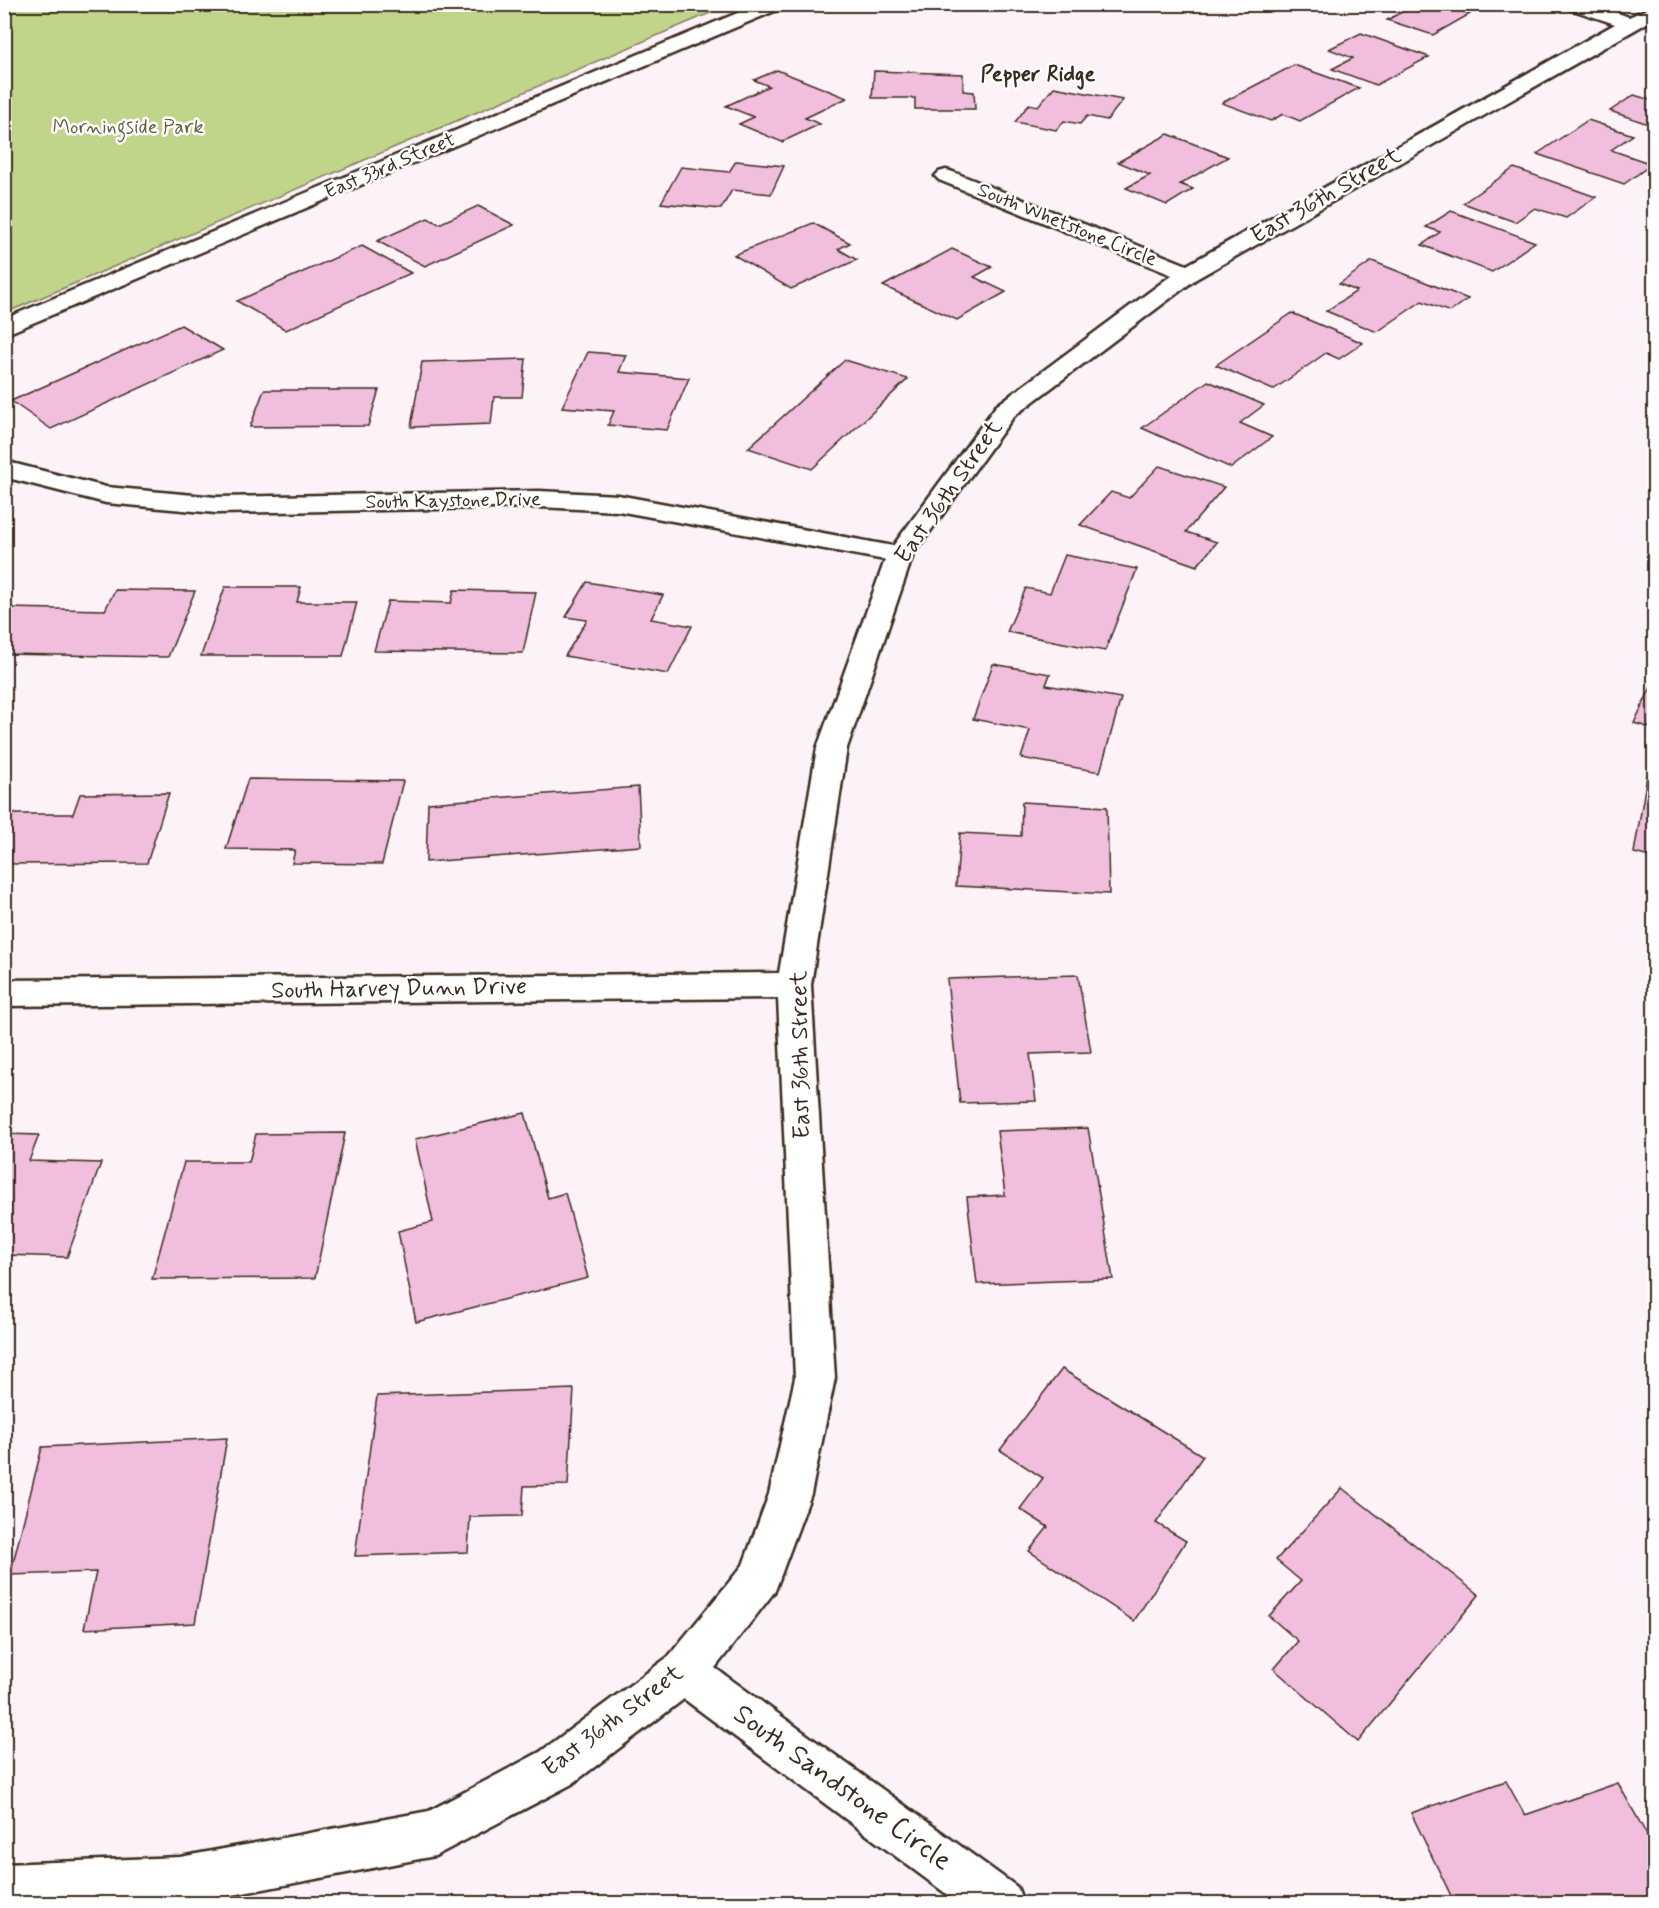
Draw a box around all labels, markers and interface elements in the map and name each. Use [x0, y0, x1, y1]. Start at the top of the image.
district label: Pepper Ridge [981, 61, 1096, 90]
park label: Morningside Park [52, 114, 204, 143]
street label: East 33rd Street [320, 126, 460, 206]
street label: East 36th Street [1245, 140, 1407, 252]
street label: South Whetstone Circle [973, 177, 1161, 273]
street label: East 36th Street [888, 414, 1010, 570]
street label: South Kaystone Drive [365, 486, 541, 516]
street label: South Harvey Dunn Drive [271, 971, 527, 1007]
street label: East 36th Street [784, 971, 818, 1139]
street label: East 36th Street [536, 1658, 690, 1784]
street label: South Sandstone Circle [725, 1696, 959, 1880]

